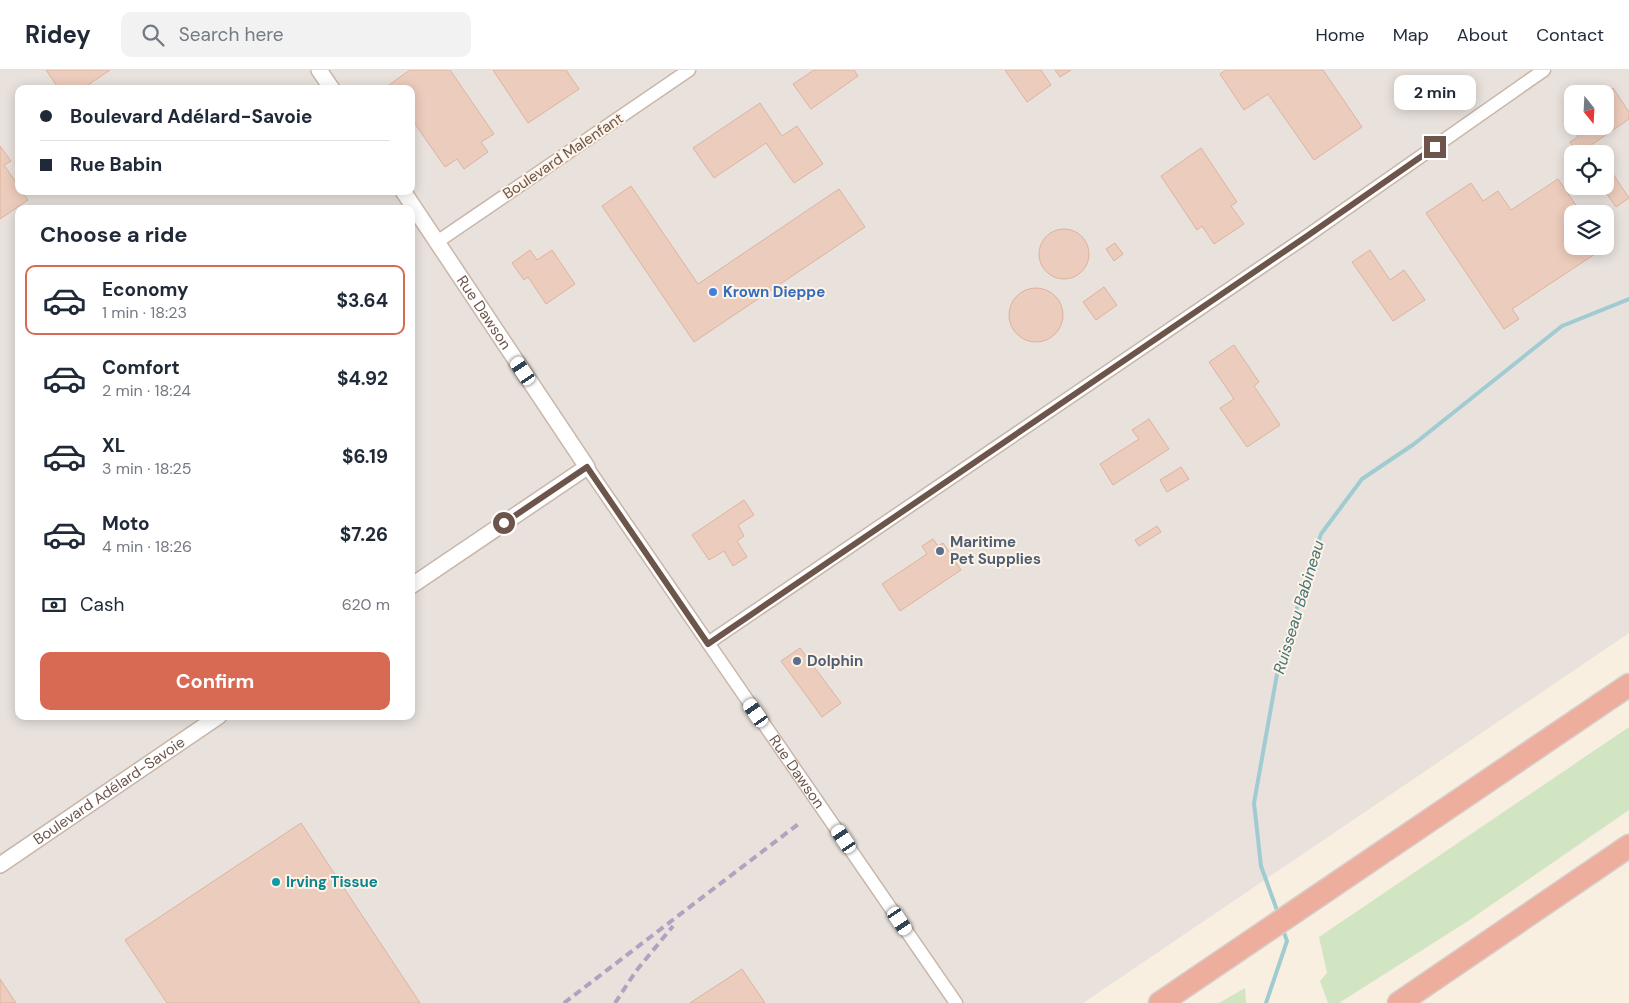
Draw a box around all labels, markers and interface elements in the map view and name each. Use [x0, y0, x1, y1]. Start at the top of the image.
search box [121, 12, 471, 57]
text: Ridey [25, 19, 91, 50]
icon: search [139, 21, 167, 49]
text: Search here [179, 22, 284, 47]
text: Home [1315, 23, 1365, 47]
text: Map [1393, 23, 1429, 47]
text: About [1457, 23, 1508, 47]
text: Contact [1536, 23, 1604, 47]
callout: 2 min [1394, 75, 1476, 110]
text: 2 min [1414, 82, 1456, 103]
north arrow [1564, 85, 1614, 135]
map controls [1564, 85, 1614, 255]
text: Boulevard Adélard-Savoie [70, 104, 312, 129]
street label: Boulevard Malenfant [499, 108, 627, 204]
route end [1424, 136, 1446, 158]
button: locate [1564, 145, 1614, 195]
text: Rue Babin [70, 152, 162, 177]
button: layers [1564, 205, 1614, 255]
text: Choose a ride [40, 220, 188, 249]
street label: Rue Dawson [452, 272, 516, 353]
text: Economy [102, 277, 189, 302]
icon: car [42, 278, 87, 323]
place label: Krown Dieppe [723, 282, 825, 302]
marker: Krown Dieppe [707, 286, 719, 298]
text: $3.64 [336, 288, 388, 313]
text: 1 min · 18:23 [102, 302, 187, 323]
car [508, 354, 537, 388]
text: Comfort [102, 355, 180, 380]
icon: car [42, 356, 87, 401]
text: $4.92 [337, 366, 388, 391]
text: 2 min · 18:24 [102, 380, 191, 401]
text: XL [102, 433, 125, 458]
icon: car [42, 434, 87, 479]
text: $6.19 [342, 444, 388, 469]
text: 3 min · 18:25 [102, 458, 192, 479]
text: Moto [102, 511, 150, 536]
icon: car [42, 512, 87, 557]
route start [493, 512, 515, 534]
text: $7.26 [340, 522, 388, 547]
place label: Maritime Pet Supplies [950, 532, 1041, 569]
text: 4 min · 18:26 [102, 536, 192, 557]
water label: Ruisseau Babineau [1268, 538, 1329, 677]
marker: Maritime Pet Supplies [934, 545, 946, 557]
icon: cash [40, 591, 68, 619]
text: Cash [80, 592, 124, 617]
text: 620 m [342, 594, 390, 615]
place label: Dolphin [807, 651, 863, 671]
button: Confirm [40, 652, 390, 710]
marker: Dolphin [791, 655, 803, 667]
car [741, 696, 770, 730]
street label: Rue Dawson [764, 731, 829, 812]
street label: Boulevard Adélard-Savoie [29, 732, 189, 850]
car [829, 822, 858, 856]
place label: Irving Tissue [286, 872, 378, 892]
marker: Irving Tissue [270, 876, 282, 888]
car [885, 904, 914, 938]

